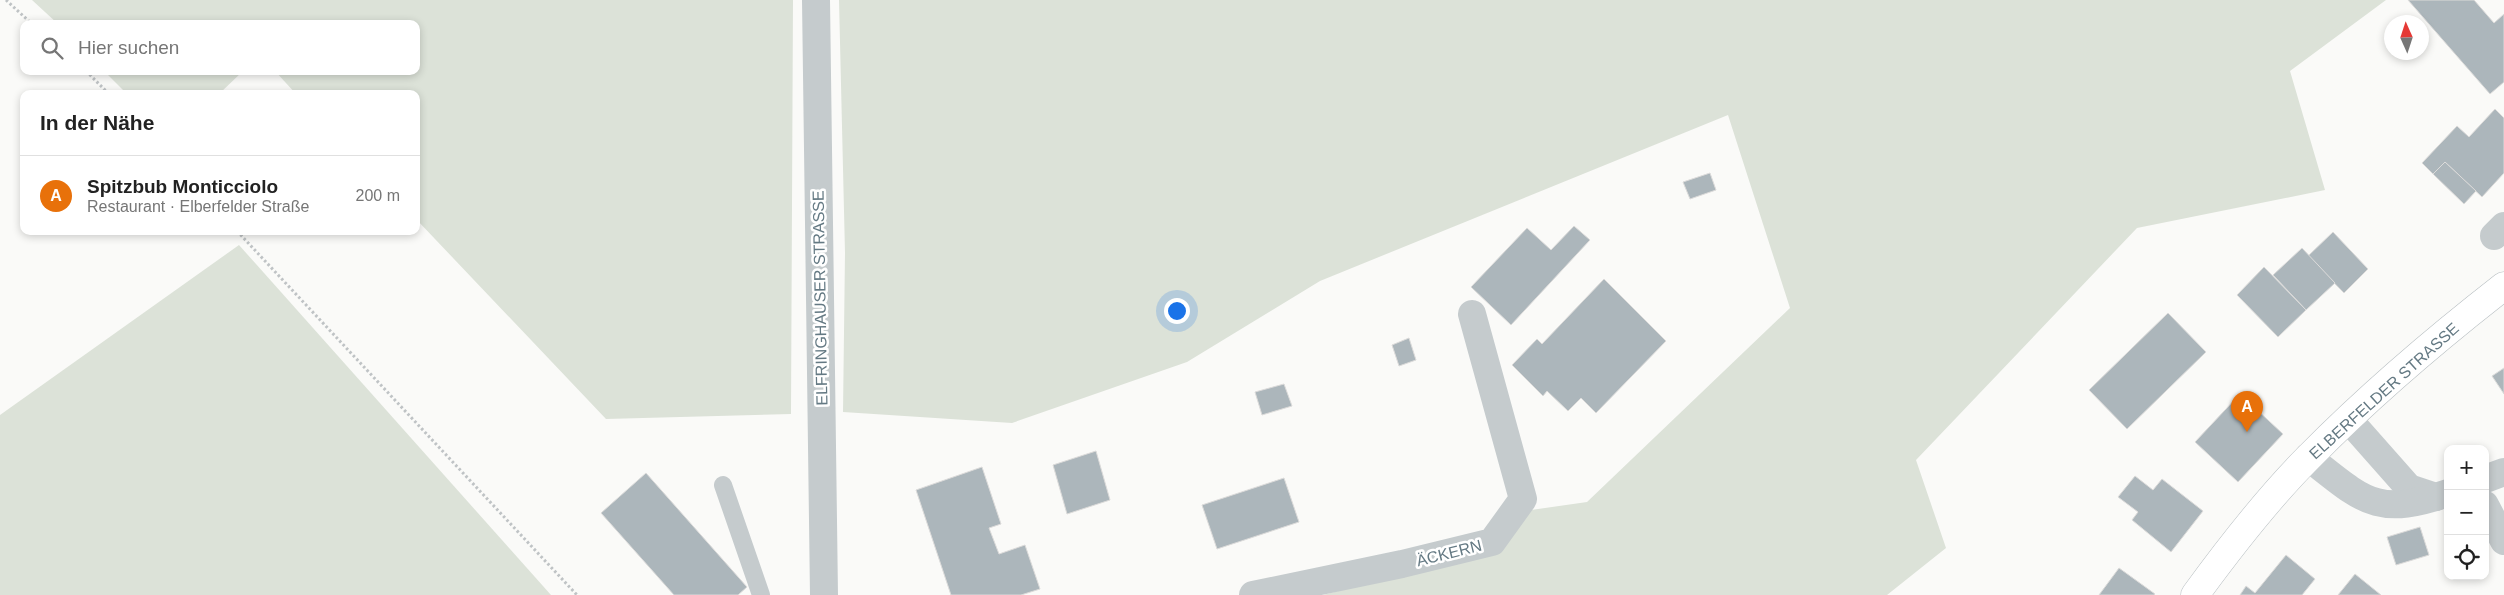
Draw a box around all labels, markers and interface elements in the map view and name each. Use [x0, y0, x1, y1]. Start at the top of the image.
north arrow [2384, 15, 2429, 60]
search box [20, 20, 420, 75]
icon: search [38, 34, 66, 62]
text: Hier suchen [78, 37, 179, 58]
text: In der Nähe [40, 111, 154, 134]
text: Spitzbub Monticciolo [87, 176, 278, 197]
text: A [50, 187, 62, 204]
text: 200 m [356, 187, 400, 204]
street label: ELFRINGHAUSER STRASSE [810, 190, 830, 406]
text: Restaurant · Elberfelder Straße [87, 198, 309, 215]
your location [1164, 298, 1190, 324]
street label: ELBERFELDER STRASSE [2306, 320, 2462, 462]
pin: A [2231, 391, 2263, 432]
map controls [2444, 445, 2489, 580]
button: + [2444, 445, 2489, 490]
button: − [2444, 490, 2489, 535]
button: locate [2444, 535, 2489, 580]
street label: ÄCKERN [1415, 537, 1483, 569]

